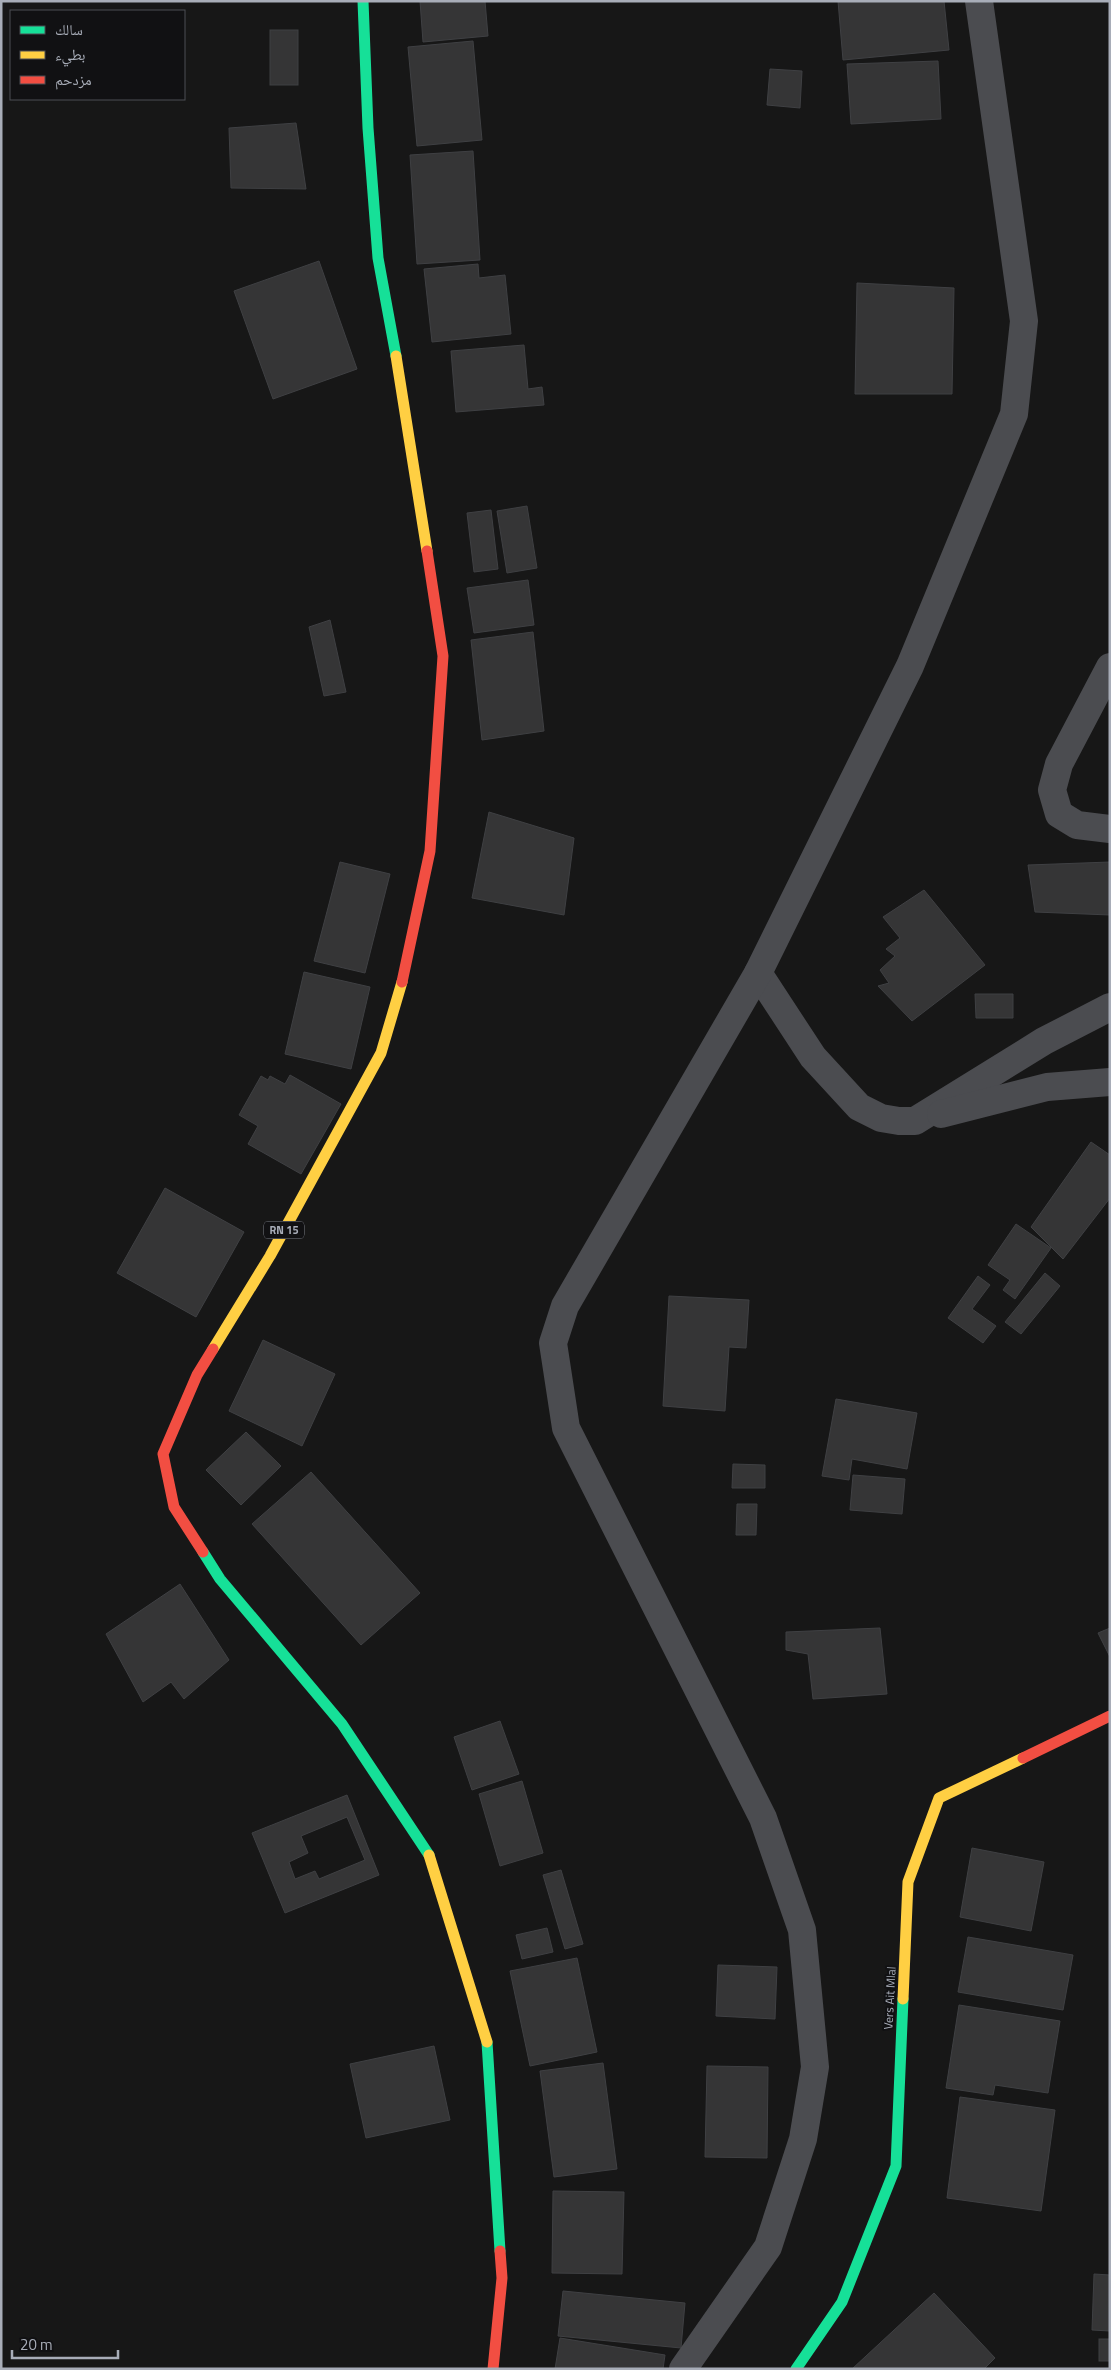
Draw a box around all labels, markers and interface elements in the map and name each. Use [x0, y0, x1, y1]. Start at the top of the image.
legend [10, 10, 185, 100]
text: سالك [55, 18, 83, 41]
text: بطيء [55, 43, 85, 67]
text: مزدحم [55, 68, 92, 91]
road number: RN 15 [264, 1222, 304, 1238]
street label: Vers Ait Mlal [878, 1966, 901, 2030]
scale bar [12, 2328, 119, 2360]
text: 20 m [20, 2333, 53, 2356]

